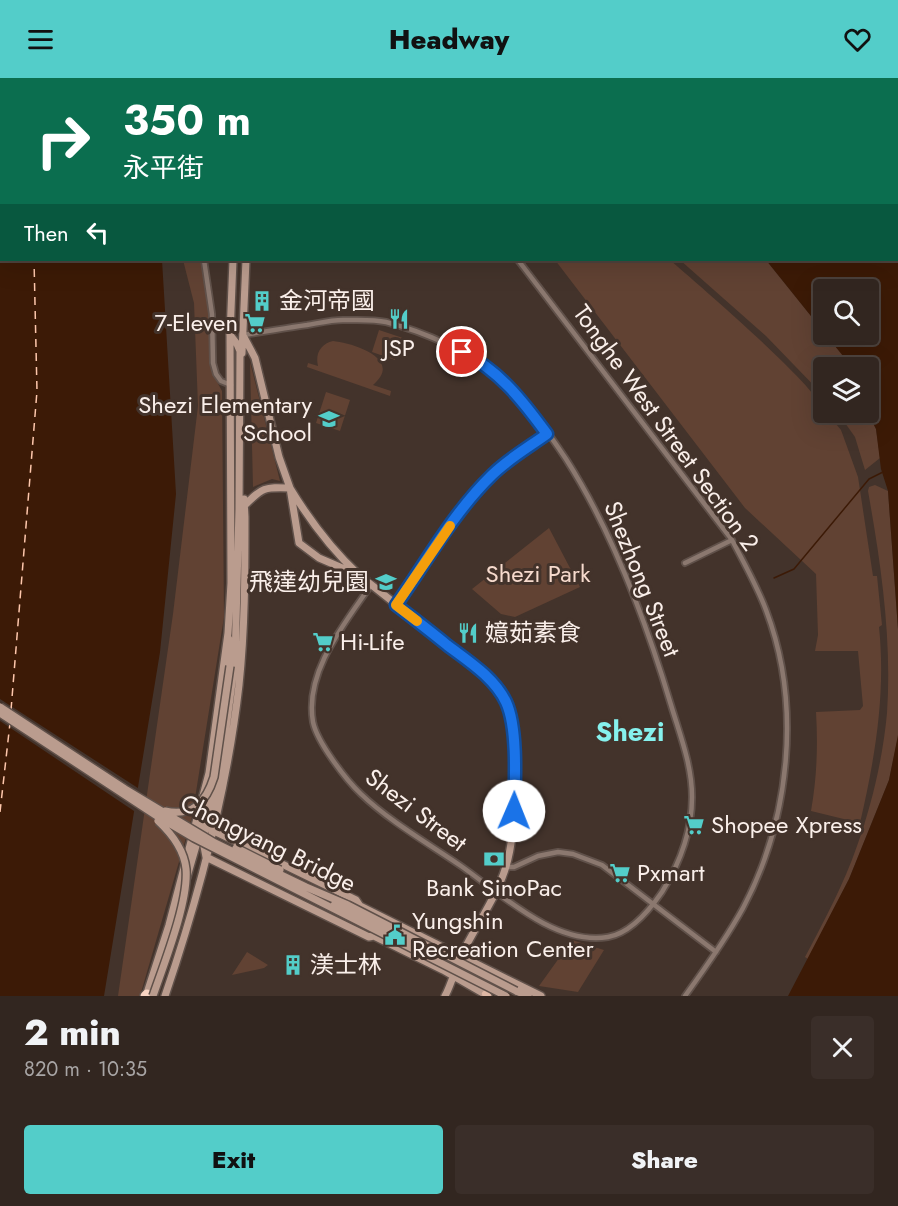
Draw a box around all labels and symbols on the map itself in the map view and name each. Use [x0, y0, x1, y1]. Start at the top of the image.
place label: 金河帝國 [279, 283, 375, 318]
building icon: 金河帝國 [250, 289, 274, 313]
street label: Tonghe West Street Section 2 [565, 297, 768, 558]
place label: 7-Eleven [154, 305, 238, 340]
restaurant icon: JSP [387, 307, 411, 331]
supermarket icon: 7-Eleven [243, 311, 267, 335]
pin [436, 326, 487, 377]
place label: JSP [380, 330, 415, 365]
place label: Shezi Elementary School [138, 387, 312, 450]
school or university icon: Shezi Elementary School [317, 407, 341, 431]
street label: Shezhong Street [595, 496, 690, 662]
park label: Shezi Park [486, 556, 591, 591]
place label: 飛達幼兒園 [249, 564, 369, 599]
school or university icon: 飛達幼兒園 [374, 570, 398, 594]
place label: 嬑茹素食 [485, 615, 581, 650]
restaurant icon: 嬑茹素食 [456, 621, 480, 645]
place label: Hi-Life [340, 624, 405, 659]
supermarket icon: Hi-Life [311, 630, 335, 654]
district label: Shezi [596, 712, 664, 751]
street label: Shezi Street [358, 760, 475, 860]
position arrow [482, 779, 546, 843]
street label: Chongyang Bridge [174, 785, 362, 900]
place label: Shopee Xpress [711, 807, 862, 842]
supermarket icon: Shopee Xpress [682, 813, 706, 837]
bank icon: Bank SinoPac [482, 847, 506, 871]
place label: Pxmart [637, 855, 705, 890]
supermarket icon: Pxmart [608, 861, 632, 885]
place label: Bank SinoPac [426, 870, 562, 905]
place label: Yungshin Recreation Center [412, 903, 594, 966]
public building icon: Yungshin Recreation Center [383, 923, 407, 947]
place label: 渼士林 [310, 947, 382, 982]
building icon: 渼士林 [281, 953, 305, 977]

